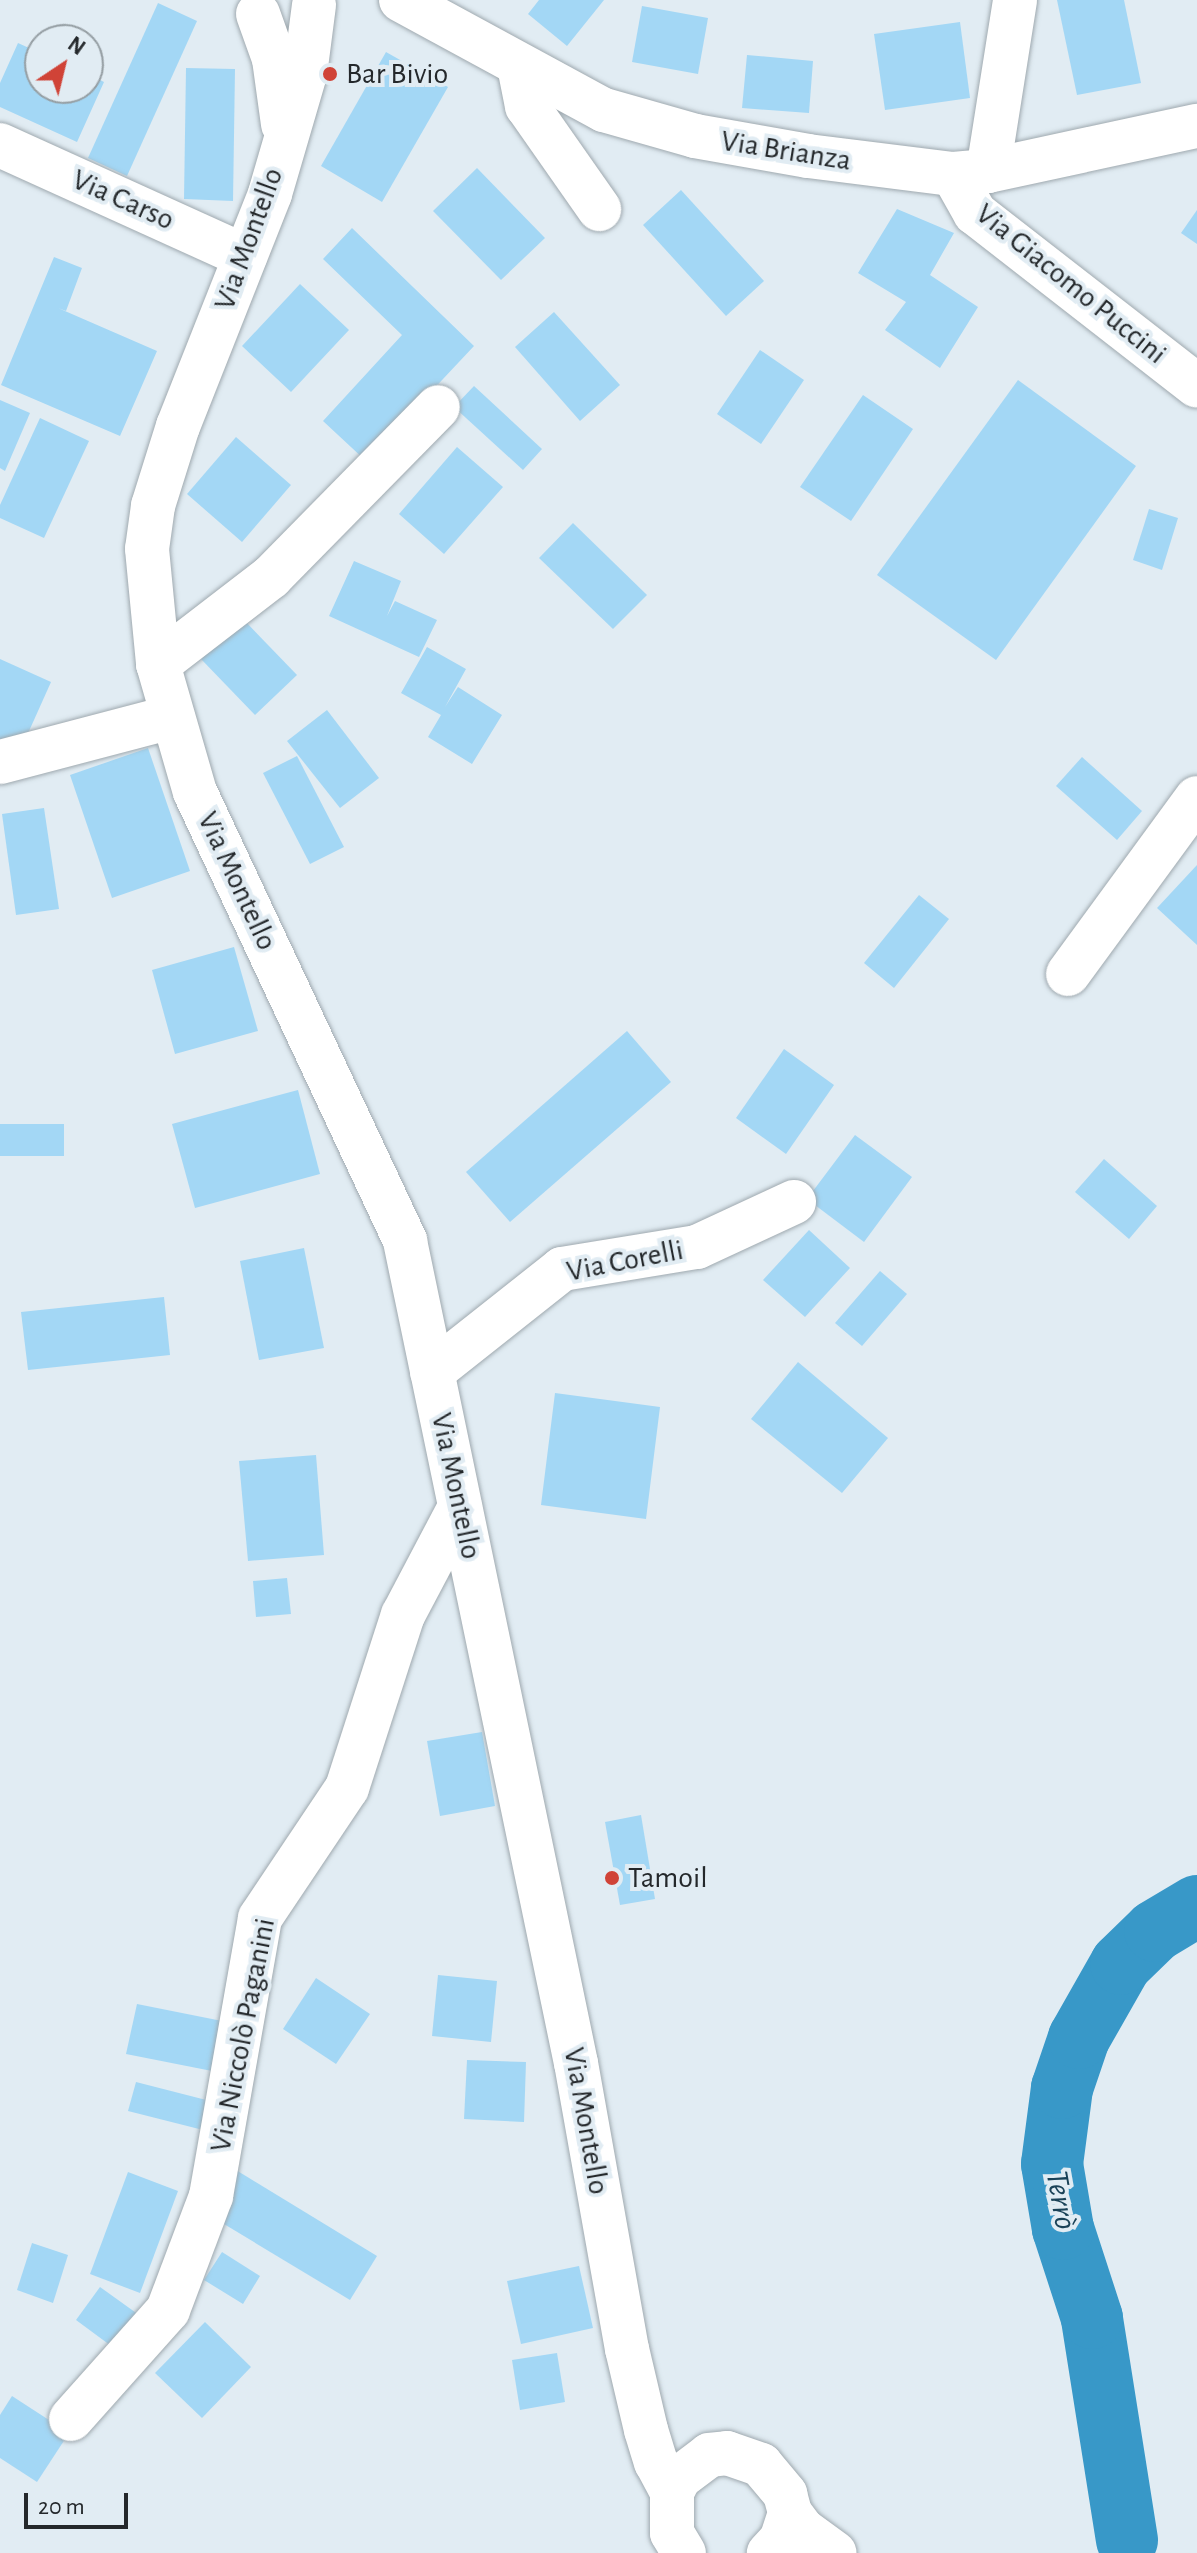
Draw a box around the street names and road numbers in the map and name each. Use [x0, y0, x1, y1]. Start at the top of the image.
street label: Via Brianza [718, 123, 854, 179]
street label: Via Carso [66, 162, 180, 238]
street label: Via Montello [207, 163, 291, 315]
street label: Via Giacomo Puccini [968, 196, 1174, 372]
street label: Via Montello [189, 806, 285, 956]
street label: Via Corelli [564, 1232, 686, 1290]
street label: Via Montello [423, 1410, 489, 1562]
street label: Via Niccolò Paganini [203, 1915, 283, 2155]
street label: Via Montello [555, 2045, 617, 2197]

